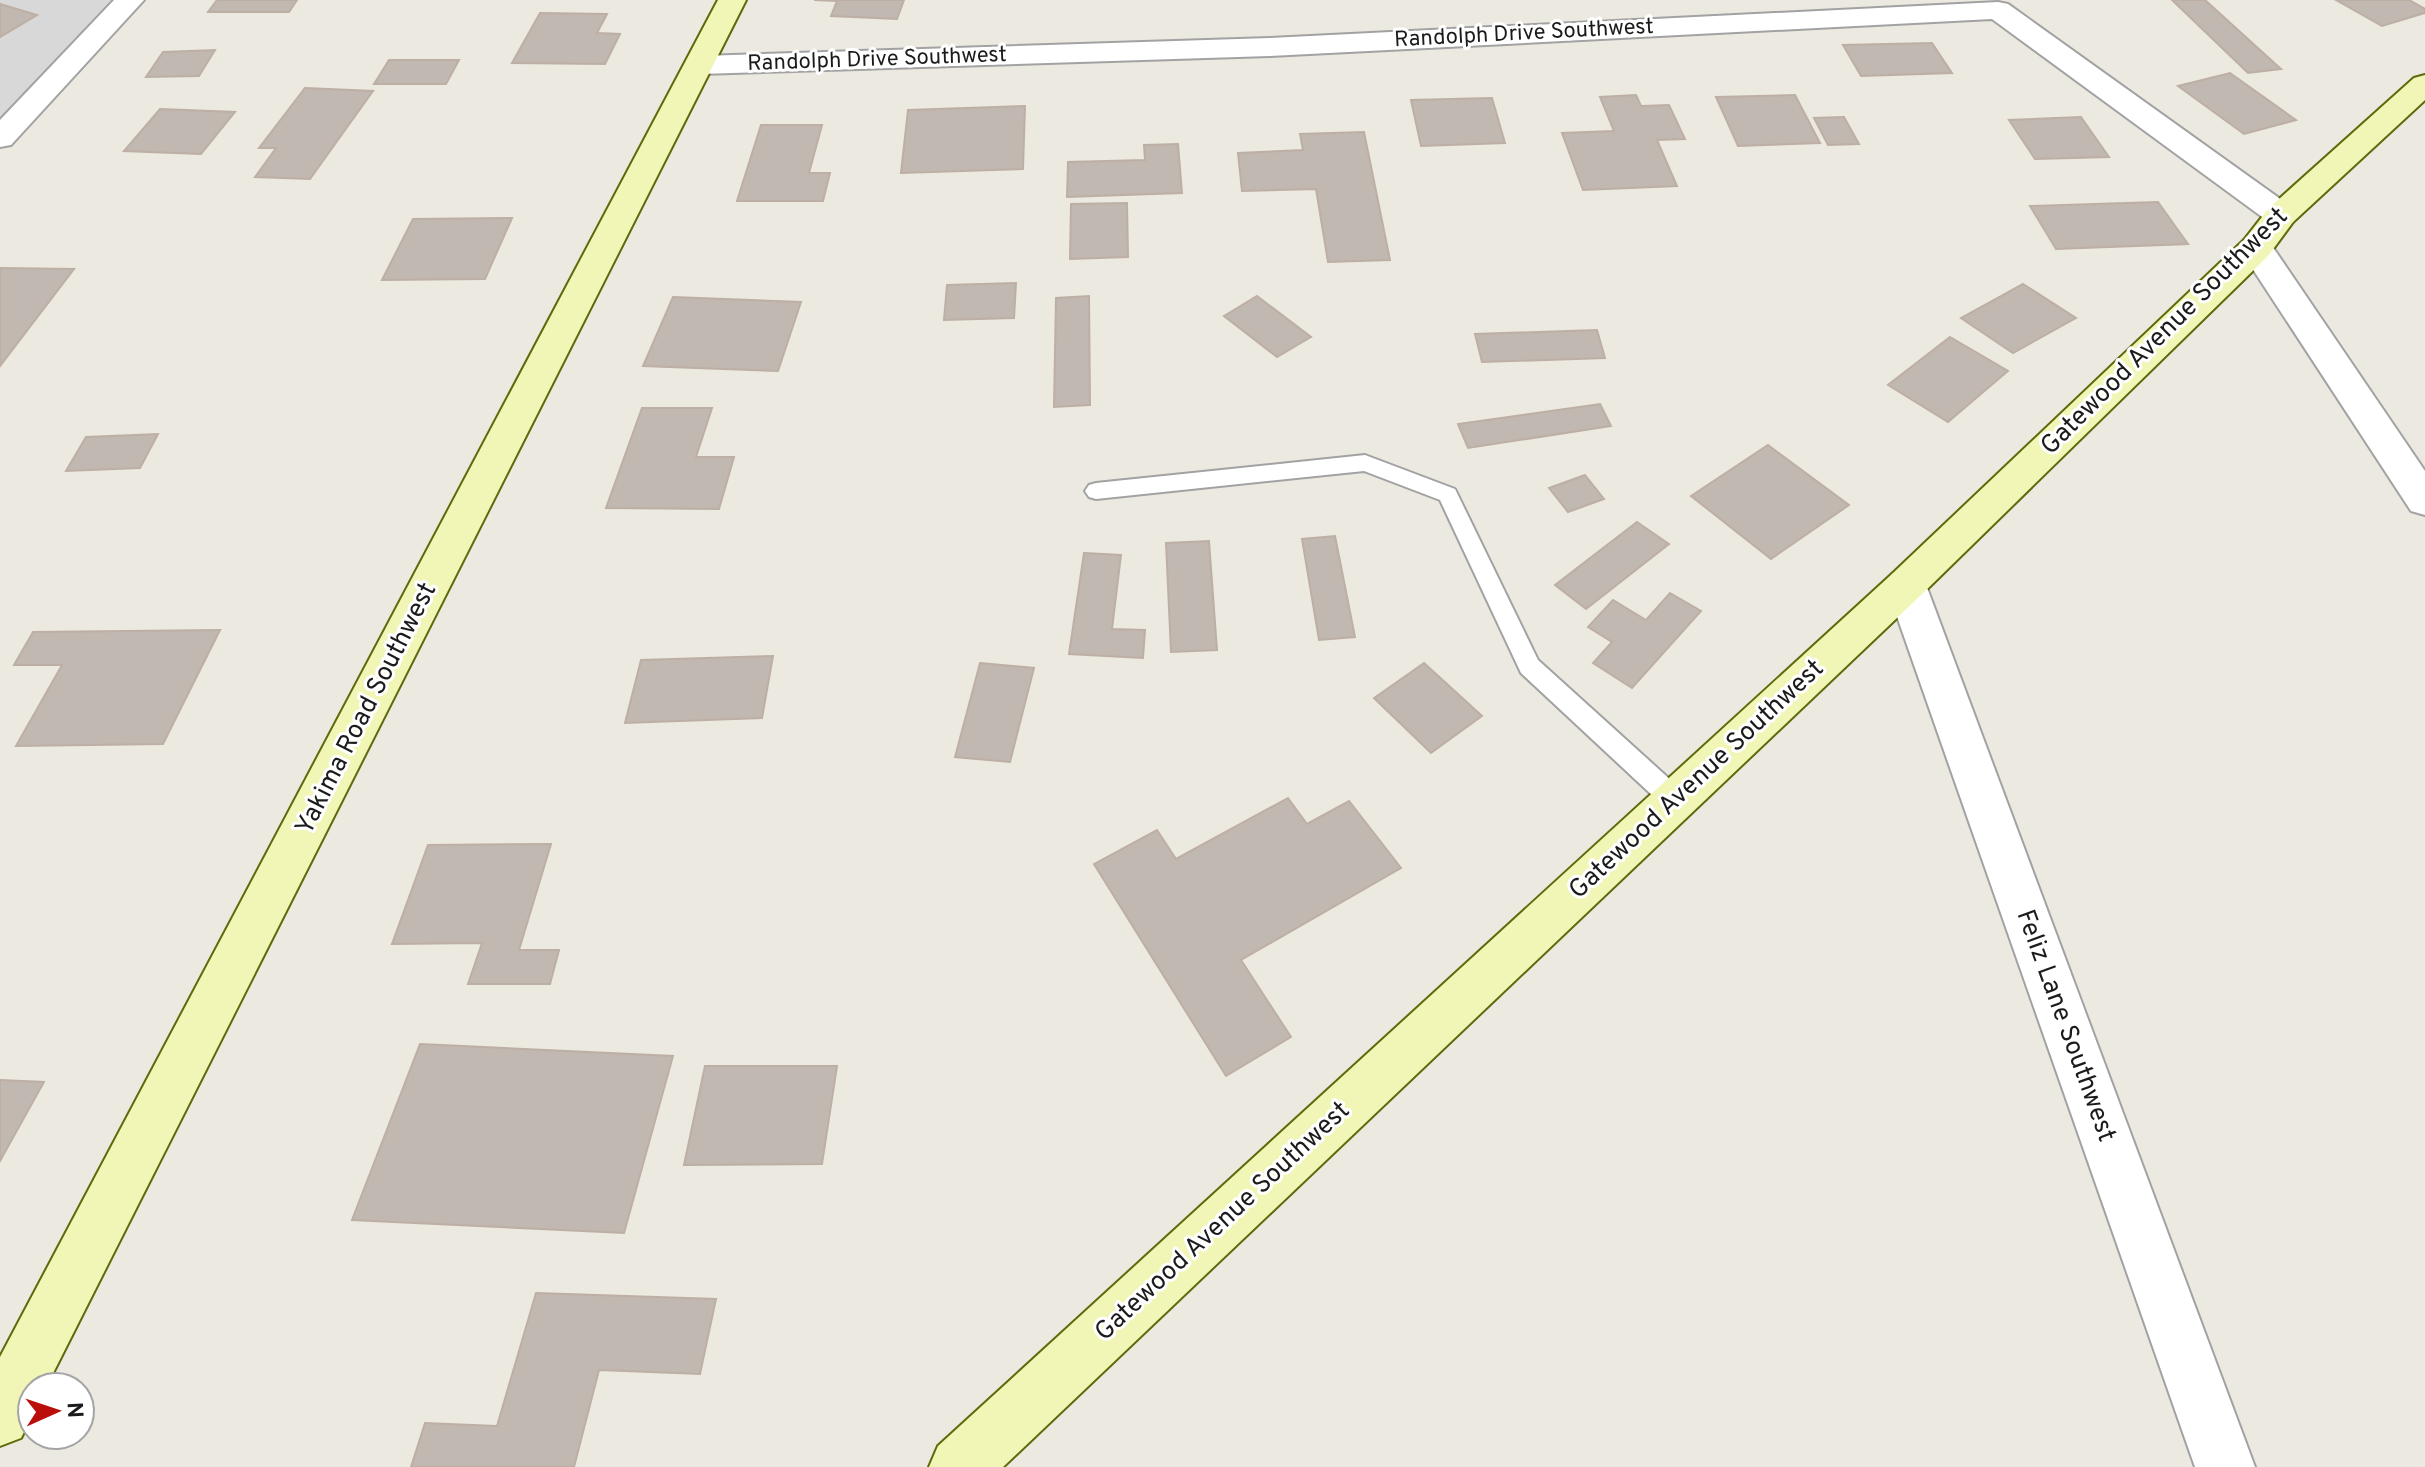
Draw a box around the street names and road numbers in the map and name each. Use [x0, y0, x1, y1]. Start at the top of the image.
street label: Randolph Drive Southwest [1394, 14, 1654, 54]
street label: Randolph Drive Southwest [747, 42, 1007, 78]
street label: Gatewood Avenue Southwest [2034, 201, 2296, 463]
street label: Yakima Road Southwest [289, 577, 445, 841]
street label: Gatewood Avenue Southwest [1562, 653, 1832, 907]
street label: Feliz Lane Southwest [2008, 905, 2122, 1147]
street label: Gatewood Avenue Southwest [1088, 1095, 1358, 1349]

